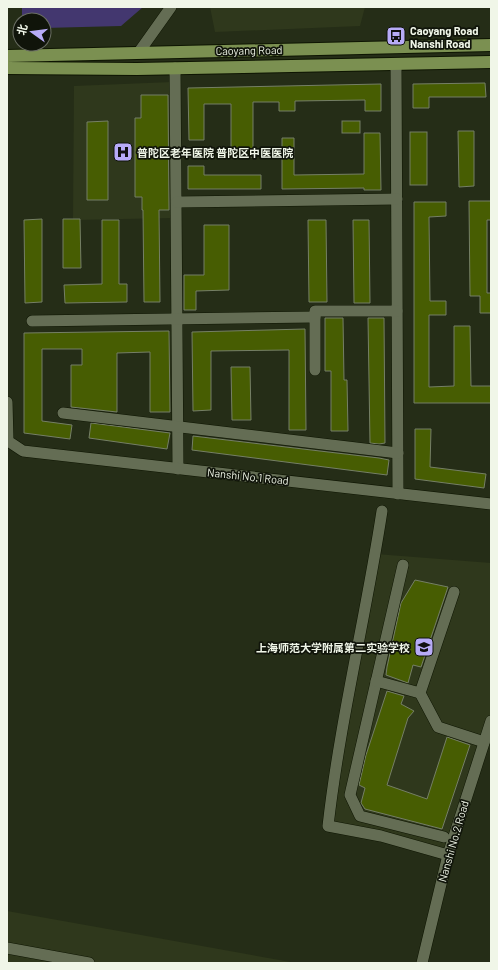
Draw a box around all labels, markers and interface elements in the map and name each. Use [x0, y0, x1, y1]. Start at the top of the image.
north arrow [12, 12, 52, 52]
text: 北 [14, 23, 29, 36]
place label: Caoyang Road Nanshi Road [410, 24, 479, 50]
bus stop icon: Caoyang Road Nanshi Road [385, 25, 407, 47]
street label: Caoyang Road [215, 43, 283, 57]
hospital icon: 普陀区老年医院 普陀区中医医院 [112, 141, 134, 163]
place label: 普陀区老年医院 普陀区中医医院 [137, 146, 293, 159]
street label: Nanshi No.1 Road [207, 465, 289, 487]
school or university icon: 上海师范大学附属第二实验学校 [413, 636, 435, 658]
place label: 上海师范大学附属第二实验学校 [256, 641, 410, 654]
street label: Nanshi No.2 Road [435, 799, 471, 883]

